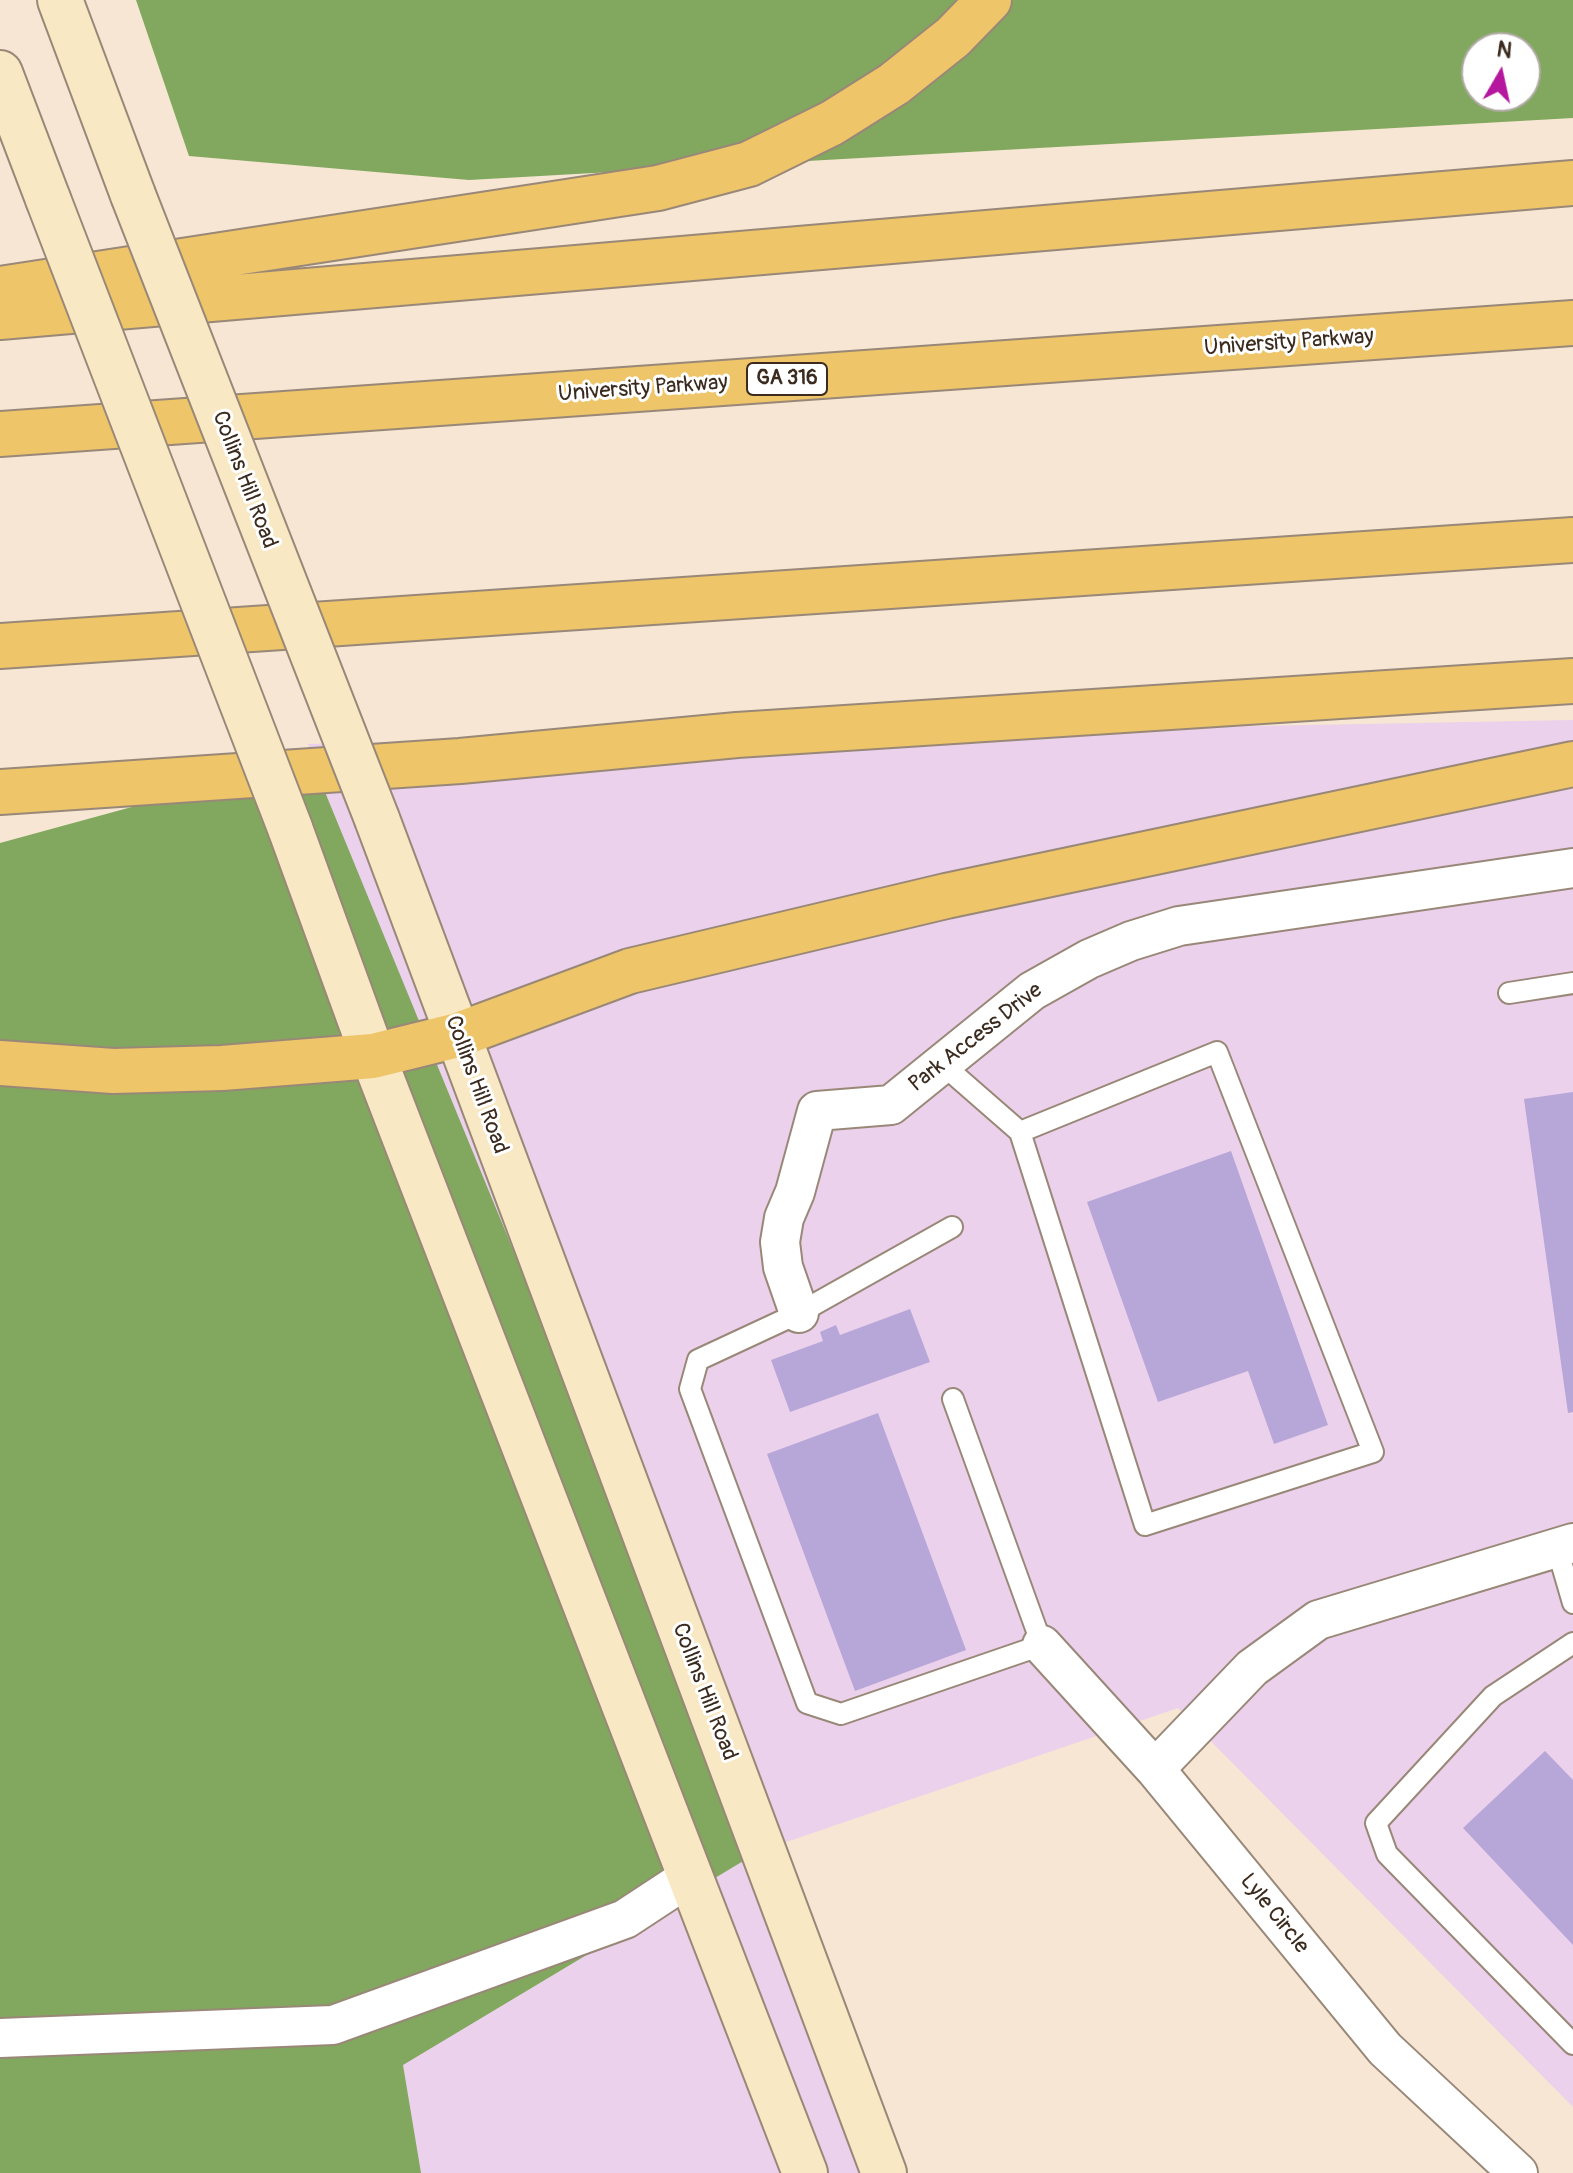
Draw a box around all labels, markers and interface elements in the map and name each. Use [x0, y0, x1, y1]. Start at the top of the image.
north arrow [1461, 32, 1541, 112]
text: N [1495, 35, 1514, 65]
street label: University Parkway [1203, 324, 1375, 362]
road number: GA 316 [747, 363, 827, 395]
street label: University Parkway [557, 370, 729, 408]
street label: Collins Hill Road [206, 408, 282, 552]
street label: Park Access Drive [904, 978, 1048, 1098]
street label: Collins Hill Road [439, 1012, 513, 1158]
street label: Collins Hill Road [666, 1620, 742, 1764]
street label: Lyle Circle [1234, 1869, 1314, 1959]

